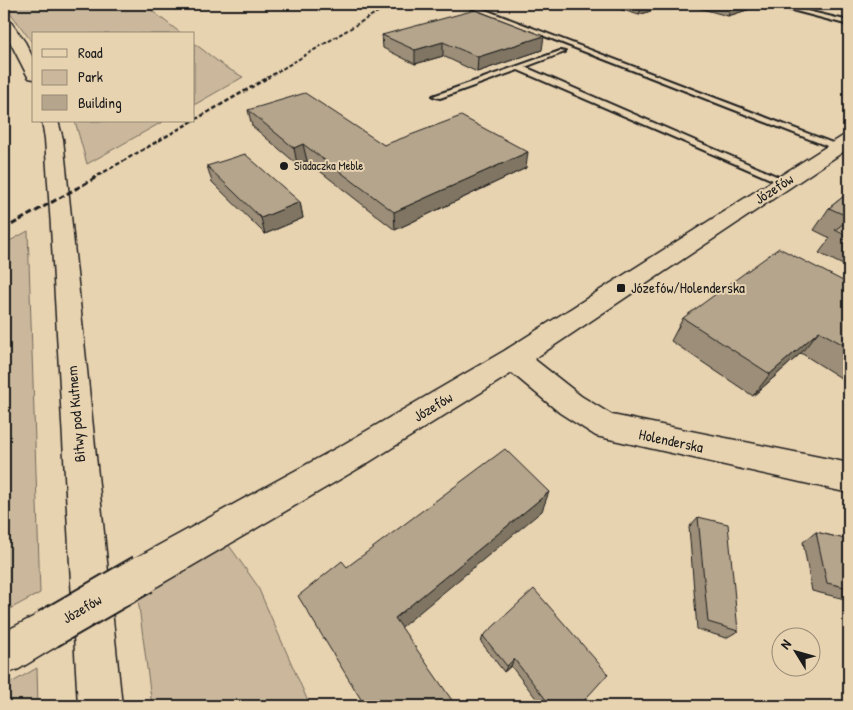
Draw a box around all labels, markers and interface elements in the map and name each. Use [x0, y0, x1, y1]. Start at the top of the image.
legend [32, 32, 195, 122]
text: Road [78, 42, 103, 63]
text: Park [78, 66, 103, 87]
text: Building [78, 92, 122, 113]
place label: Siadaczka Meble [294, 157, 364, 174]
marker: Siadaczka Meble [278, 160, 290, 172]
street label: Józefów [750, 168, 797, 209]
place label: Józefów/Holenderska [631, 277, 745, 298]
marker: Józefów/Holenderska [615, 282, 627, 294]
street label: Bitwy pod Kutnem [61, 365, 90, 463]
street label: Józefów [409, 387, 456, 426]
street label: Holenderska [637, 423, 705, 458]
street label: Józefów [58, 589, 105, 628]
north arrow [770, 628, 820, 678]
text: N [775, 635, 795, 653]

